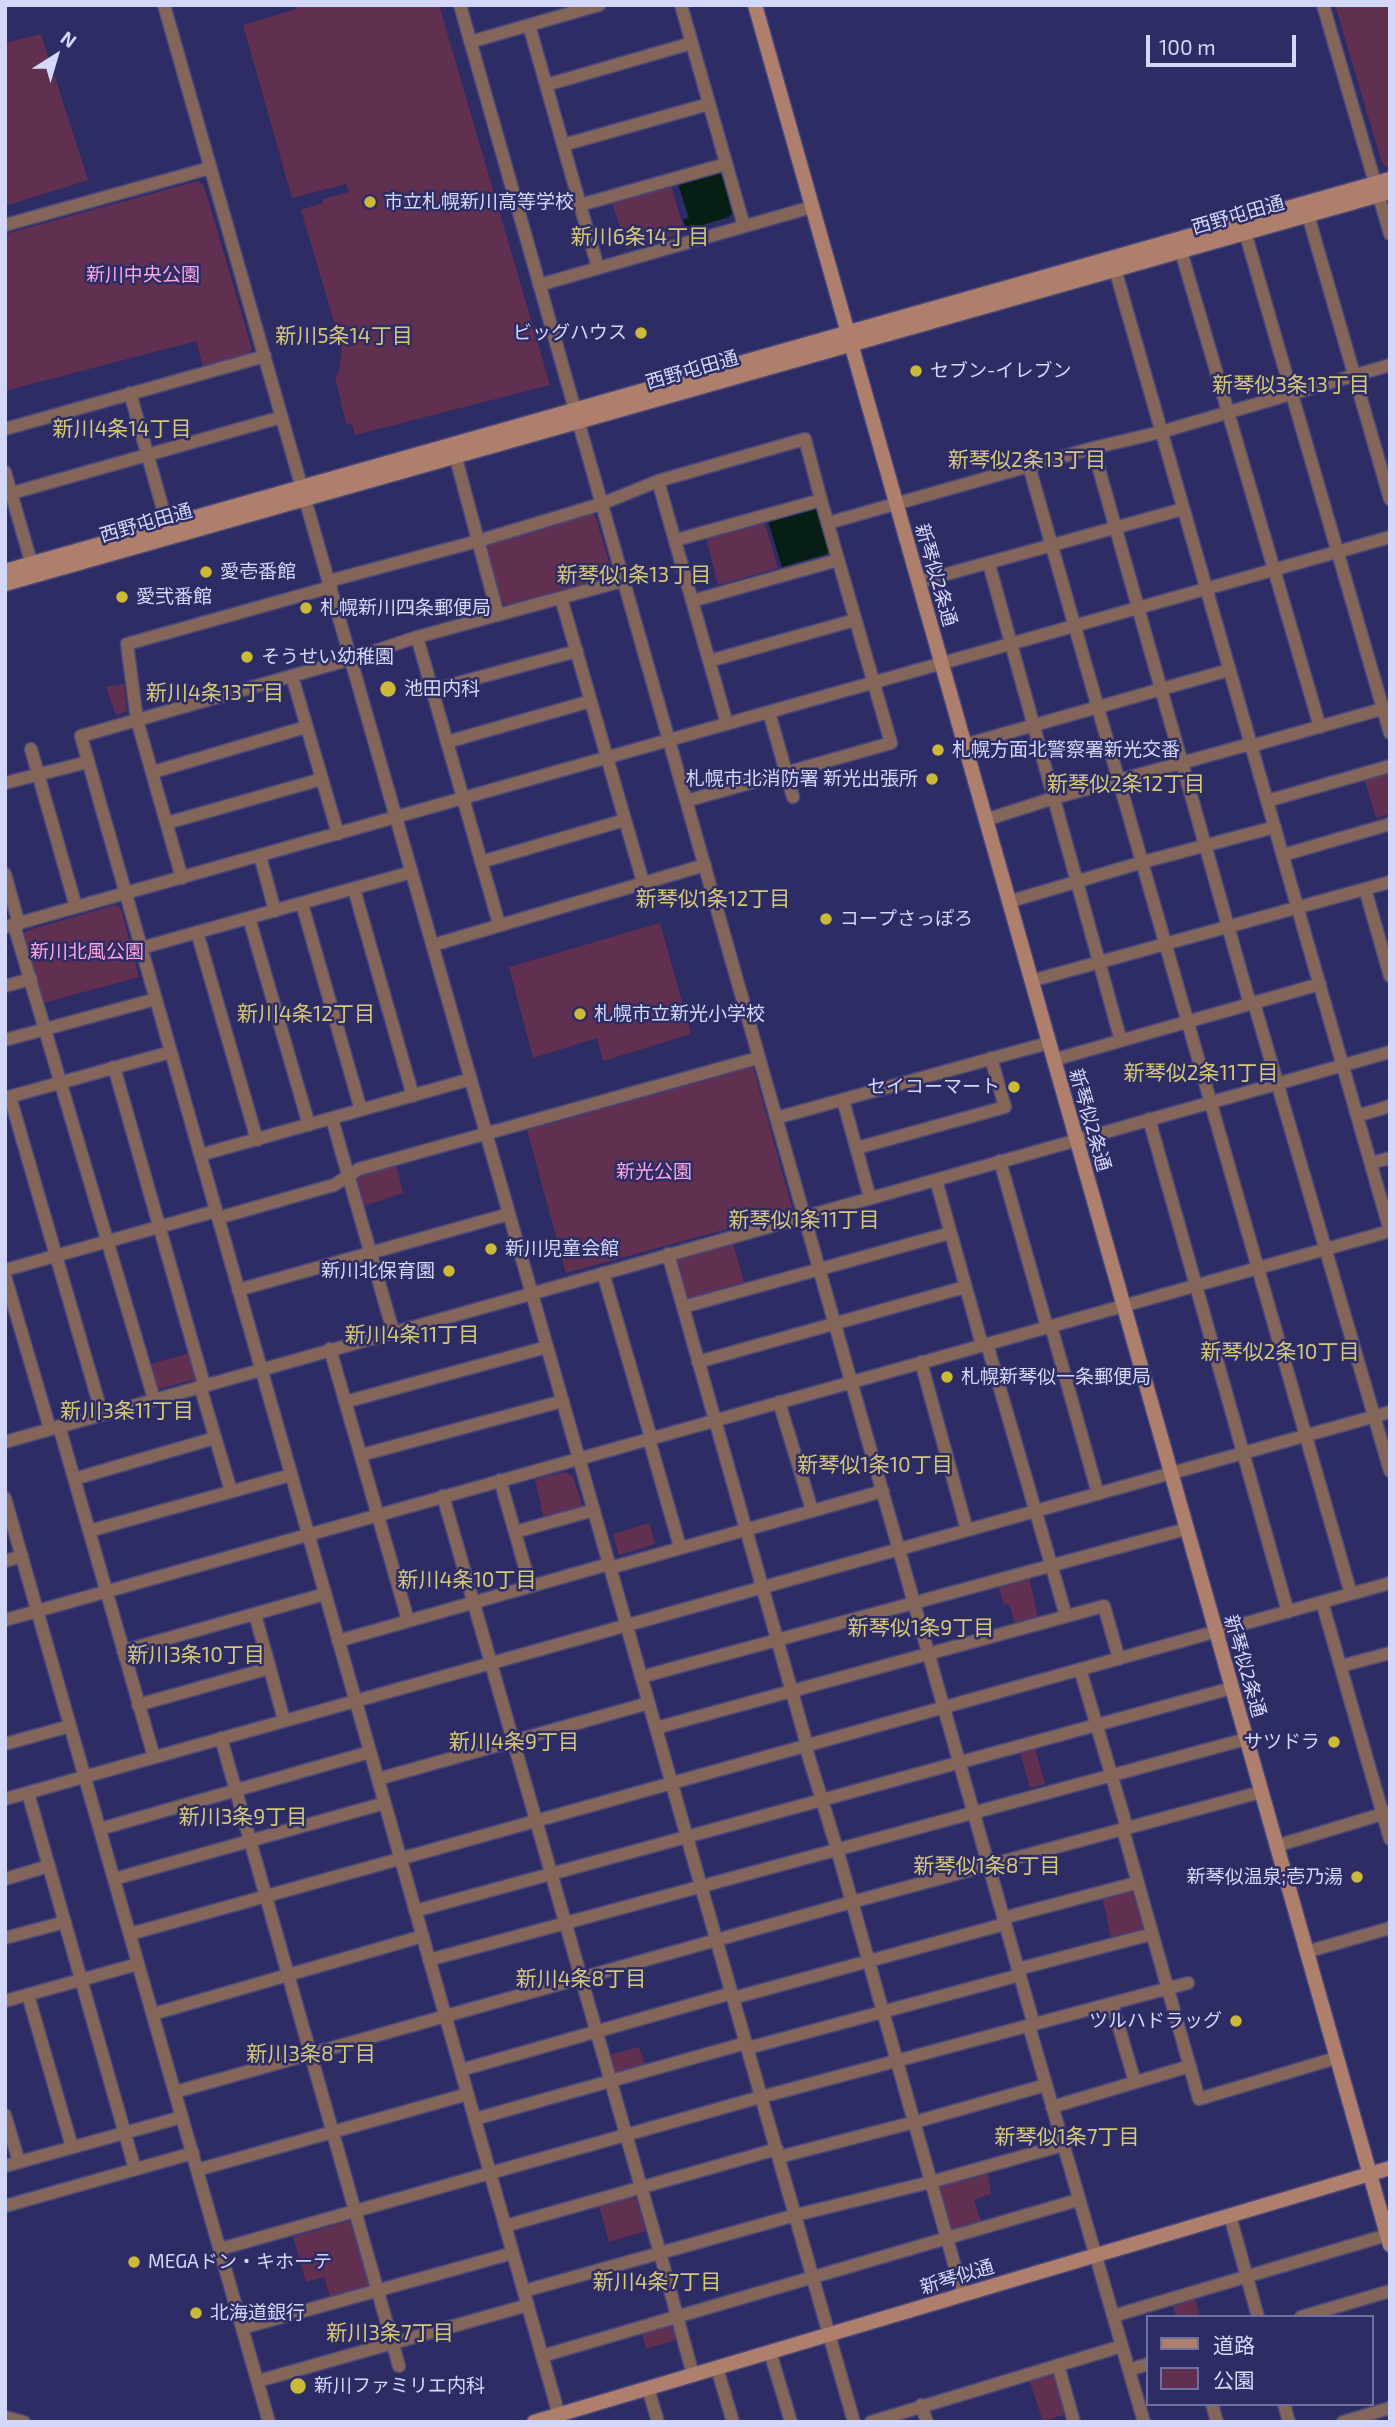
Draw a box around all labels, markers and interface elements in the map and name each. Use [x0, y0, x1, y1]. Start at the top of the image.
north arrow [21, 21, 91, 91]
scale bar [1150, 21, 1300, 65]
text: N [57, 26, 81, 52]
text: 100 m [1159, 34, 1216, 59]
place label: 市立札幌新川高等学校 [384, 191, 574, 213]
street label: 西野屯田通 [1189, 191, 1287, 239]
marker: 市立札幌新川高等学校 [362, 194, 378, 210]
district label: 新川6条14丁目 [571, 224, 709, 250]
park label: 新川中央公園 [86, 264, 200, 286]
place label: ビッグハウス [513, 322, 627, 344]
district label: 新川5条14丁目 [275, 323, 413, 349]
marker: ビッグハウス [633, 325, 649, 341]
street label: 西野屯田通 [643, 346, 741, 394]
place label: セブン-イレブン [930, 360, 1072, 382]
marker: セブン-イレブン [908, 363, 924, 379]
district label: 新琴似3条13丁目 [1212, 372, 1370, 398]
district label: 新川4条14丁目 [52, 416, 192, 442]
district label: 新琴似2条13丁目 [948, 447, 1106, 473]
street label: 西野屯田通 [97, 499, 195, 547]
street label: 新琴似2条通 [910, 521, 962, 629]
place label: 愛壱番館 [220, 561, 296, 583]
district label: 新琴似1条13丁目 [557, 562, 711, 588]
marker: 愛壱番館 [198, 564, 214, 580]
place label: 愛弐番館 [136, 586, 212, 608]
marker: 愛弐番館 [114, 589, 130, 605]
place label: 札幌新川四条郵便局 [320, 597, 491, 619]
marker: 札幌新川四条郵便局 [298, 600, 314, 616]
place label: そうせい幼稚園 [261, 646, 394, 668]
marker: そうせい幼稚園 [239, 649, 255, 665]
place label: 池田内科 [404, 678, 480, 700]
marker: 池田内科 [378, 679, 398, 699]
district label: 新川4条13丁目 [146, 680, 284, 706]
place label: 札幌方面北警察署新光交番 [952, 739, 1180, 761]
marker: 札幌方面北警察署新光交番 [930, 742, 946, 758]
place label: 札幌市北消防署 新光出張所 [686, 768, 918, 790]
marker: 札幌市北消防署 新光出張所 [924, 771, 940, 787]
district label: 新琴似2条12丁目 [1047, 771, 1205, 797]
district label: 新琴似1条12丁目 [636, 886, 790, 912]
place label: コープさっぽろ [840, 908, 973, 930]
marker: コープさっぽろ [818, 911, 834, 927]
park label: 新川北風公園 [30, 941, 144, 963]
district label: 新川4条12丁目 [237, 1001, 375, 1027]
place label: 札幌市立新光小学校 [594, 1003, 765, 1025]
marker: 札幌市立新光小学校 [572, 1006, 588, 1022]
district label: 新琴似2条11丁目 [1124, 1060, 1278, 1086]
street label: 新琴似2条通 [1064, 1066, 1116, 1174]
place label: セイコーマート [867, 1076, 1000, 1098]
marker: セイコーマート [1006, 1079, 1022, 1095]
park label: 新光公園 [616, 1161, 692, 1183]
district label: 新琴似1条11丁目 [728, 1207, 880, 1233]
place label: 新川児童会館 [505, 1238, 619, 1260]
marker: 新川児童会館 [483, 1241, 499, 1257]
place label: 新川北保育園 [321, 1260, 435, 1282]
marker: 新川北保育園 [441, 1263, 457, 1279]
district label: 新川4条11丁目 [345, 1322, 479, 1348]
district label: 新琴似2条10丁目 [1201, 1339, 1359, 1365]
place label: 札幌新琴似一条郵便局 [961, 1366, 1151, 1388]
marker: 札幌新琴似一条郵便局 [939, 1369, 955, 1385]
district label: 新川3条11丁目 [60, 1398, 194, 1424]
district label: 新琴似1条10丁目 [797, 1452, 953, 1478]
district label: 新川4条10丁目 [398, 1567, 536, 1593]
street label: 新琴似2条通 [1219, 1612, 1271, 1720]
district label: 新琴似1条9丁目 [848, 1615, 994, 1641]
district label: 新川3条10丁目 [127, 1642, 265, 1668]
district label: 新川4条9丁目 [449, 1729, 579, 1755]
place label: サツドラ [1244, 1731, 1320, 1753]
marker: サツドラ [1326, 1734, 1342, 1750]
district label: 新川3条9丁目 [179, 1804, 307, 1830]
district label: 新琴似1条8丁目 [913, 1853, 1061, 1879]
place label: 新琴似温泉;壱乃湯 [1186, 1866, 1343, 1888]
marker: 新琴似温泉;壱乃湯 [1349, 1869, 1365, 1885]
district label: 新川4条8丁目 [516, 1966, 646, 1992]
place label: ツルハドラッグ [1089, 2010, 1222, 2032]
marker: ツルハドラッグ [1228, 2013, 1244, 2029]
district label: 新川3条8丁目 [246, 2041, 376, 2067]
district label: 新琴似1条7丁目 [994, 2124, 1140, 2150]
place label: MEGAドン・キホーテ [148, 2251, 332, 2273]
marker: MEGAドン・キホーテ [126, 2254, 142, 2270]
street label: 新琴似通 [917, 2255, 997, 2299]
district label: 新川4条7丁目 [593, 2269, 721, 2295]
place label: 北海道銀行 [210, 2302, 305, 2324]
marker: 北海道銀行 [188, 2305, 204, 2321]
legend [1146, 2315, 1374, 2406]
district label: 新川3条7丁目 [326, 2320, 454, 2346]
text: 道路 [1213, 2332, 1255, 2357]
text: 公園 [1213, 2367, 1255, 2392]
place label: 新川ファミリエ内科 [314, 2375, 485, 2397]
marker: 新川ファミリエ内科 [288, 2376, 308, 2396]

